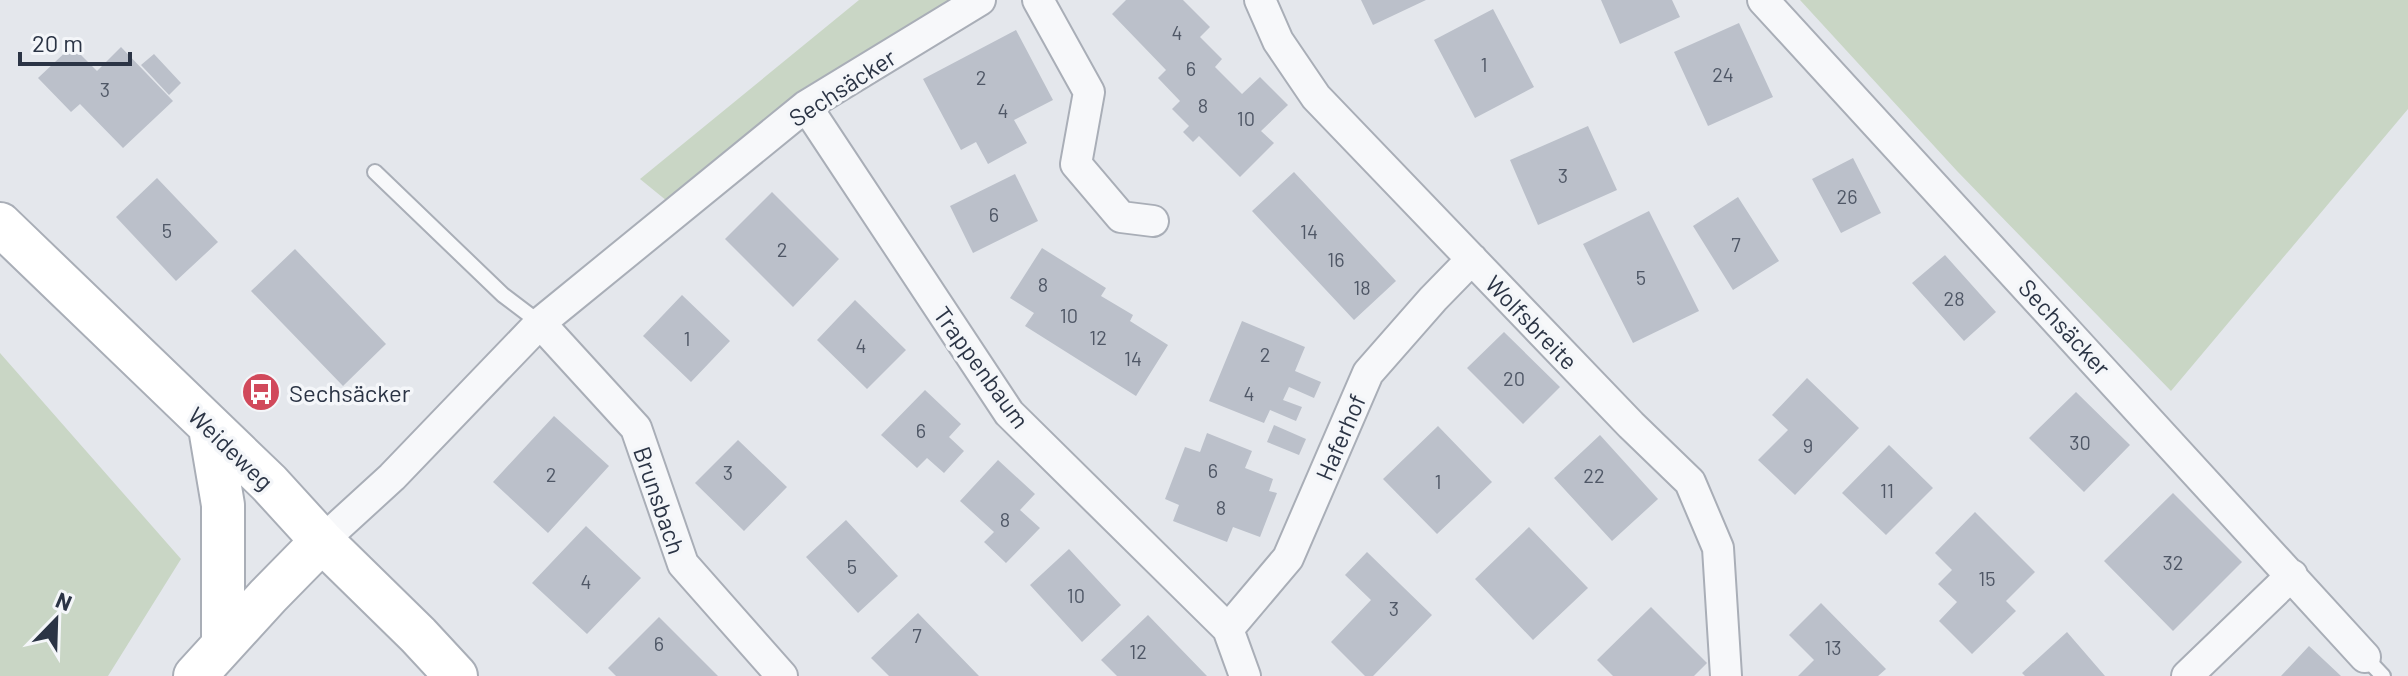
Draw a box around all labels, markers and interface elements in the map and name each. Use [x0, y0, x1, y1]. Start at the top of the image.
scale bar [20, 16, 130, 66]
house number: 4 [1171, 20, 1183, 44]
text: 20 m [32, 28, 83, 57]
street label: Sechsäcker [783, 42, 901, 132]
house number: 1 [1481, 52, 1488, 76]
house number: 6 [1186, 56, 1196, 80]
house number: 24 [1712, 62, 1734, 86]
house number: 2 [976, 65, 986, 89]
house number: 3 [100, 77, 110, 101]
house number: 8 [1198, 93, 1208, 117]
house number: 4 [997, 98, 1009, 122]
house number: 10 [1237, 106, 1255, 130]
house number: 3 [1558, 163, 1568, 187]
house number: 26 [1836, 184, 1858, 208]
house number: 6 [989, 202, 999, 226]
house number: 5 [162, 218, 172, 242]
house number: 14 [1300, 219, 1318, 243]
house number: 7 [1731, 232, 1741, 256]
house number: 2 [777, 237, 787, 261]
house number: 16 [1327, 247, 1345, 271]
house number: 5 [1636, 265, 1646, 289]
street label: Wolfsbreite [1480, 269, 1584, 375]
house number: 8 [1038, 272, 1048, 296]
street label: Sechsäcker [2013, 273, 2117, 381]
house number: 18 [1353, 275, 1371, 299]
house number: 28 [1943, 286, 1965, 310]
street label: Trappenbaum [928, 300, 1036, 434]
house number: 10 [1060, 303, 1078, 327]
house number: 12 [1089, 325, 1107, 349]
house number: 1 [684, 326, 691, 350]
house number: 4 [855, 333, 867, 357]
house number: 2 [1260, 342, 1270, 366]
house number: 14 [1124, 346, 1142, 370]
house number: 20 [1503, 366, 1525, 390]
bus stop icon: Sechsäcker [240, 371, 282, 413]
place label: Sechsäcker [289, 378, 411, 407]
house number: 4 [1243, 381, 1255, 405]
street label: Haferhof [1309, 389, 1371, 485]
street label: Weideweg [182, 400, 280, 496]
house number: 6 [916, 418, 926, 442]
house number: 30 [2069, 430, 2091, 454]
house number: 9 [1803, 433, 1813, 457]
street label: Brunsbach [628, 442, 692, 558]
house number: 6 [1208, 458, 1218, 482]
house number: 3 [723, 460, 733, 484]
house number: 2 [546, 462, 556, 486]
house number: 22 [1583, 463, 1605, 487]
house number: 1 [1435, 469, 1442, 493]
house number: 11 [1880, 478, 1894, 502]
house number: 8 [1216, 495, 1226, 519]
house number: 8 [1000, 507, 1010, 531]
house number: 32 [2162, 550, 2184, 574]
house number: 5 [847, 554, 857, 578]
house number: 15 [1978, 566, 1996, 590]
house number: 4 [580, 569, 592, 593]
north arrow [16, 580, 96, 660]
house number: 10 [1067, 583, 1085, 607]
text: N [52, 586, 76, 615]
house number: 3 [1389, 596, 1399, 620]
house number: 7 [912, 623, 922, 647]
house number: 6 [654, 631, 664, 655]
house number: 13 [1824, 635, 1842, 659]
house number: 12 [1129, 639, 1147, 663]

